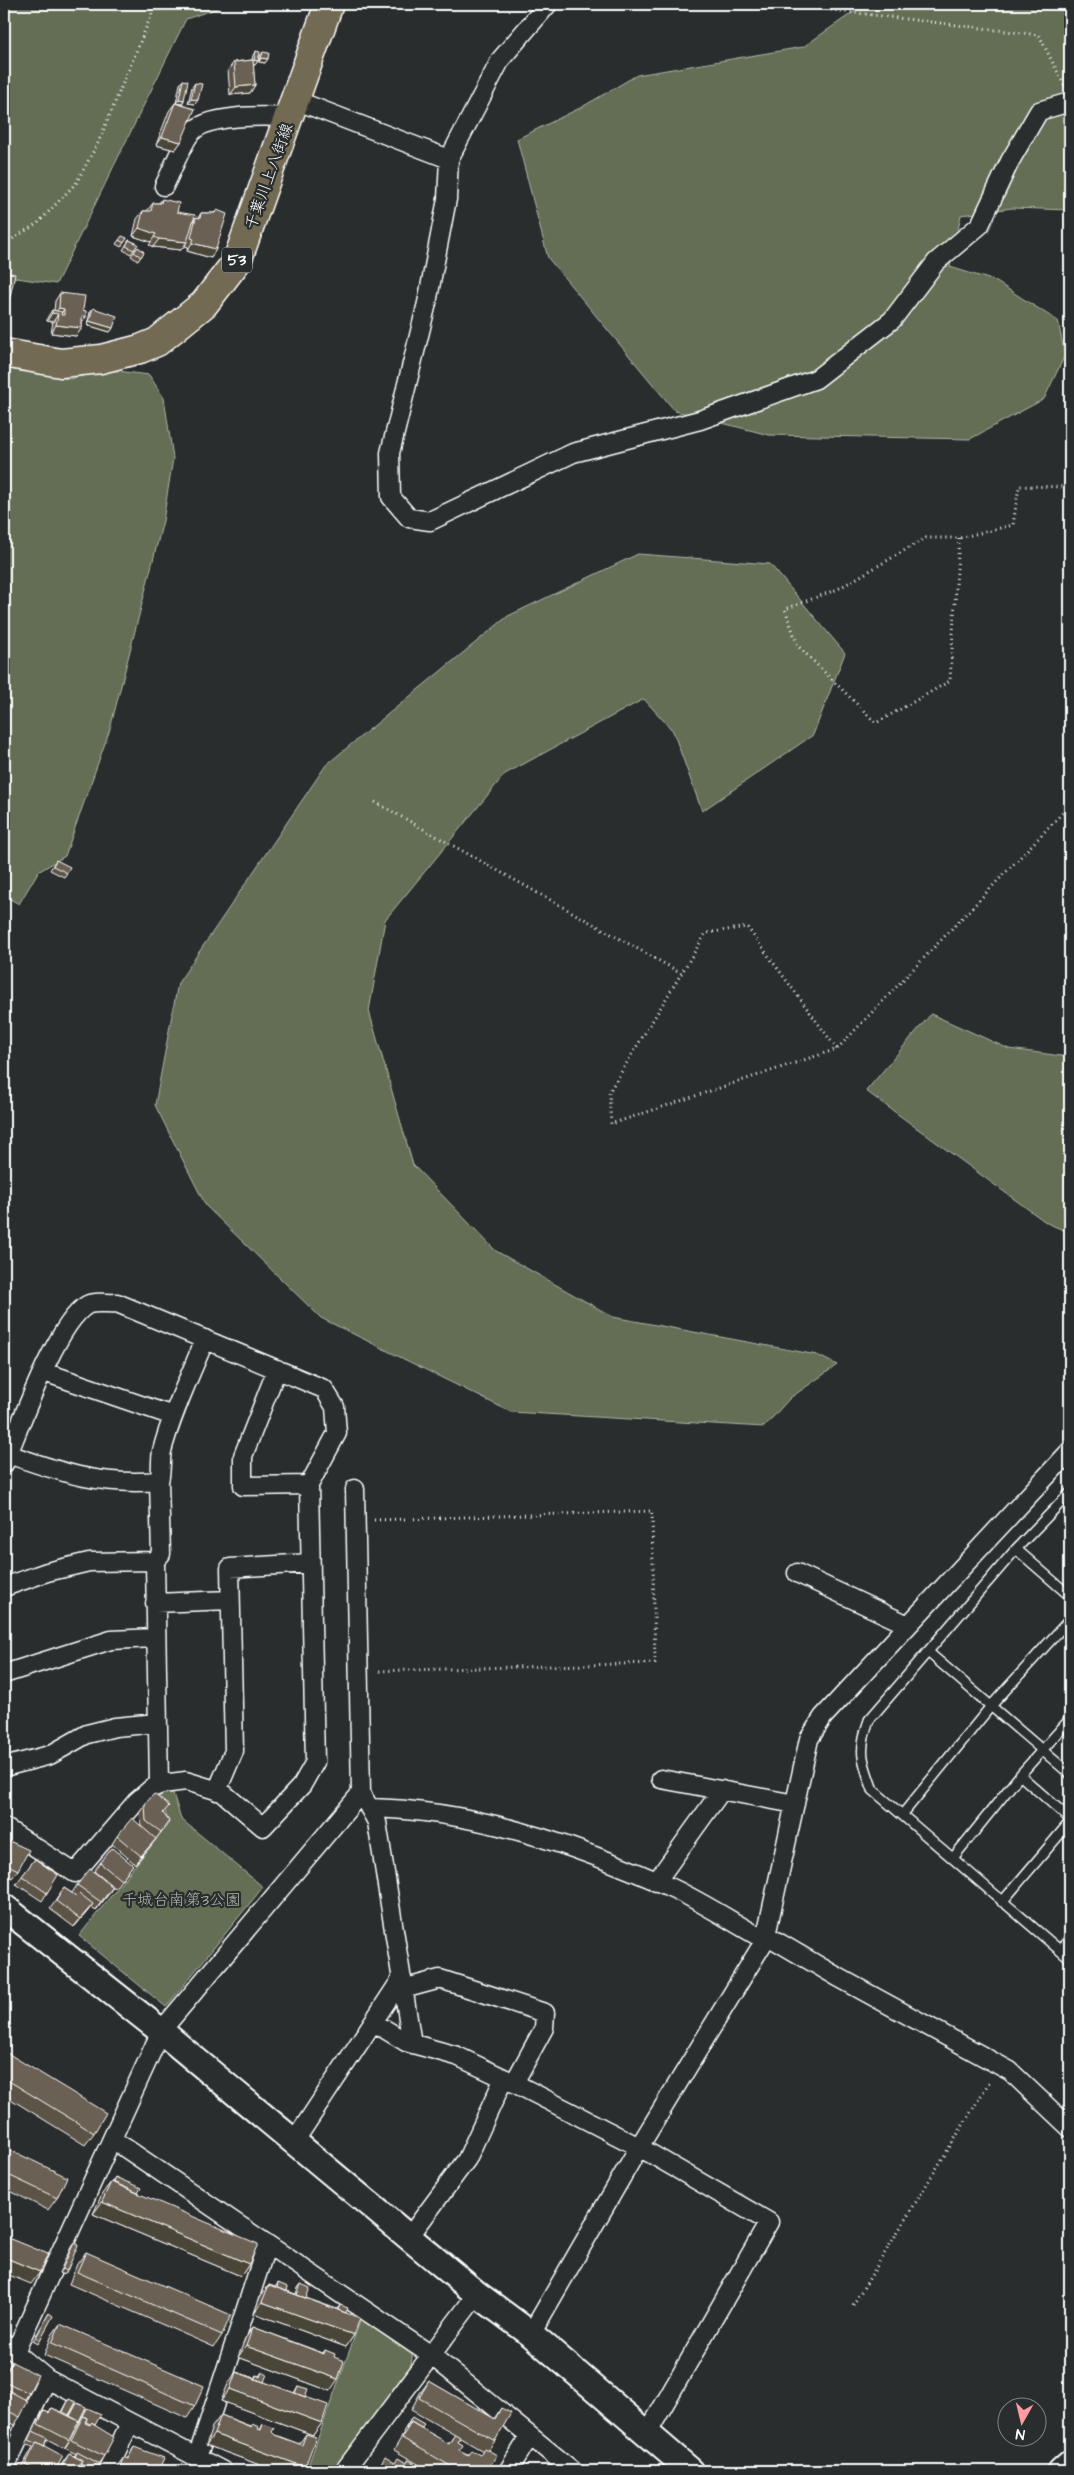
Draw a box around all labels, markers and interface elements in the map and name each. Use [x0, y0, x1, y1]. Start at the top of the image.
street label: 千葉川上八街線 [239, 120, 298, 233]
road number: 53 [222, 248, 252, 272]
park label: 千城台南第3公園 [121, 1889, 241, 1911]
north arrow [996, 2398, 1046, 2448]
text: N [1014, 2423, 1026, 2444]

